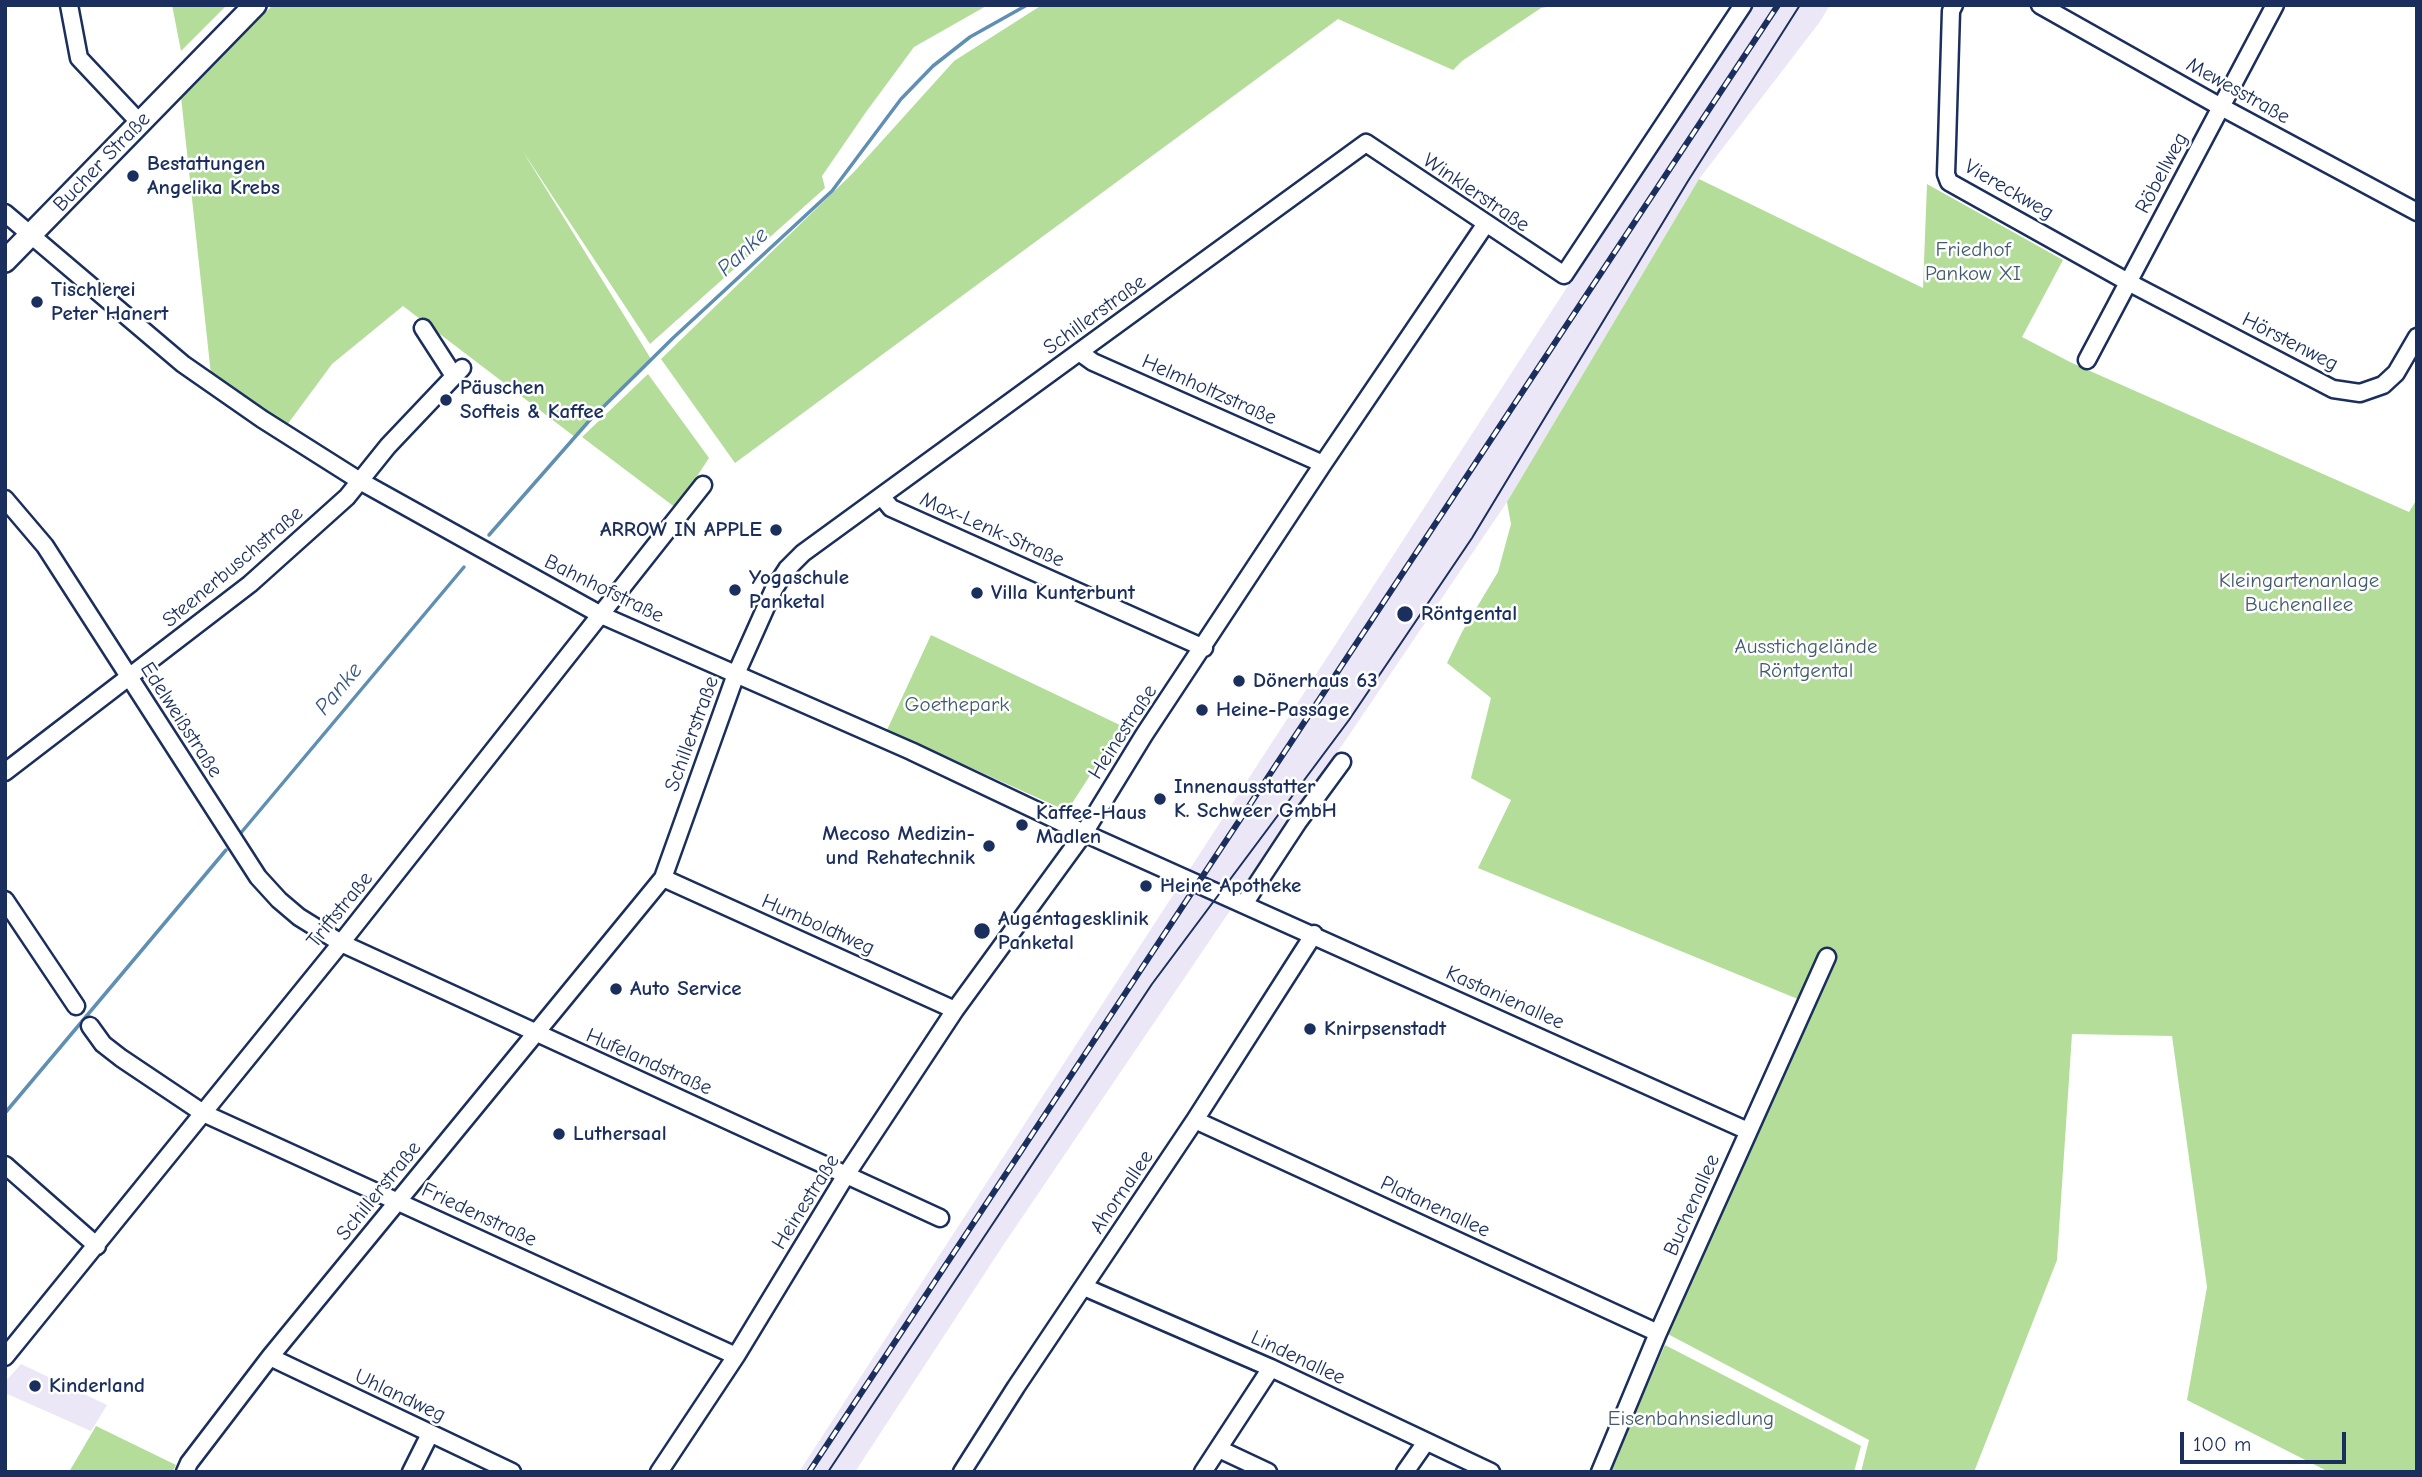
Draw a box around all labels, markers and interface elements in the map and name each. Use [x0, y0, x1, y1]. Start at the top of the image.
street label: Mewesstraße [2182, 52, 2294, 130]
street label: Bucher Straße [48, 107, 156, 217]
street label: Röbellweg [2130, 128, 2194, 218]
street label: Winklerstraße [1418, 148, 1534, 238]
place label: Bestattungen Angelika Krebs [147, 151, 280, 201]
street label: Viereckweg [1960, 154, 2058, 226]
marker: Bestattungen Angelika Krebs [125, 168, 141, 184]
water label: Panke [712, 221, 774, 283]
park label: Friedhof Pankow XI [1925, 237, 2021, 287]
street label: Schillerstraße [1039, 269, 1151, 361]
place label: Tischlerei Peter Hanert [51, 277, 168, 327]
marker: Tischlerei Peter Hanert [29, 294, 45, 310]
street label: Hörstenweg [2238, 307, 2342, 377]
street label: Helmholtzstraße [1138, 349, 1280, 431]
place label: Päuschen Softeis & Kaffee [460, 375, 604, 425]
marker: Päuschen Softeis & Kaffee [438, 392, 454, 408]
street label: Max-Lenk-Straße [916, 487, 1068, 573]
street label: Steenerbuschstraße [158, 501, 308, 633]
place label: ARROW IN APPLE [600, 517, 762, 543]
marker: ARROW IN APPLE [768, 522, 784, 538]
street label: Bahnhofstraße [540, 549, 668, 629]
place label: Yogaschule Panketal [749, 565, 849, 615]
park label: Kleingartenanlage Buchenallee [2219, 568, 2379, 618]
place label: Villa Kunterbunt [991, 580, 1135, 606]
marker: Yogaschule Panketal [727, 582, 743, 598]
marker: Villa Kunterbunt [969, 585, 985, 601]
place label: Röntgental [1421, 601, 1517, 627]
marker: Röntgental [1395, 604, 1415, 624]
park label: Ausstichgelände Röntgental [1735, 634, 1877, 684]
water label: Panke [309, 657, 369, 721]
street label: Edelweißstraße [134, 658, 228, 782]
place label: Dönerhaus 63 [1253, 668, 1377, 694]
street label: Schillerstraße [659, 673, 725, 795]
marker: Dönerhaus 63 [1231, 673, 1247, 689]
street label: Heinestraße [1083, 680, 1163, 784]
park label: Goethepark [905, 692, 1009, 718]
place label: Heine-Passage [1216, 697, 1349, 723]
marker: Heine-Passage [1194, 702, 1210, 718]
place label: Innenausstatter K. Schweer GmbH [1174, 774, 1337, 824]
marker: Innenausstatter K. Schweer GmbH [1152, 791, 1168, 807]
place label: Kaffee-Haus Madlen [1036, 800, 1146, 850]
marker: Kaffee-Haus Madlen [1014, 817, 1030, 833]
place label: Mecoso Medizin- und Rehatechnik [822, 821, 975, 871]
marker: Mecoso Medizin- und Rehatechnik [981, 838, 997, 854]
street label: Triftstraße [302, 867, 378, 953]
place label: Heine Apotheke [1160, 873, 1301, 899]
marker: Heine Apotheke [1138, 878, 1154, 894]
street label: Humboldtweg [758, 889, 878, 961]
place label: Augentagesklinik Panketal [998, 906, 1149, 956]
marker: Augentagesklinik Panketal [972, 921, 992, 941]
street label: Kastanienallee [1442, 961, 1568, 1035]
place label: Auto Service [630, 976, 742, 1002]
marker: Auto Service [608, 981, 624, 997]
place label: Knirpsenstadt [1324, 1016, 1446, 1042]
marker: Knirpsenstadt [1302, 1021, 1318, 1037]
street label: Hufelandstraße [582, 1023, 716, 1101]
place label: Luthersaal [573, 1121, 667, 1147]
marker: Luthersaal [551, 1126, 567, 1142]
street label: Schillerstraße [331, 1136, 427, 1246]
street label: Ahornallee [1085, 1145, 1159, 1239]
street label: Heinestraße [767, 1150, 845, 1254]
street label: Buchenallee [1658, 1150, 1726, 1260]
street label: Platanenallee [1376, 1171, 1494, 1243]
street label: Friedenstraße [417, 1177, 541, 1253]
street label: Lindenallee [1247, 1325, 1349, 1391]
street label: Uhlandweg [350, 1364, 450, 1428]
place label: Kinderland [49, 1373, 145, 1399]
marker: Kinderland [27, 1378, 43, 1394]
park label: Eisenbahnsiedlung [1608, 1406, 1774, 1432]
scale bar [2184, 1418, 2350, 1462]
text: 100 m [2193, 1432, 2251, 1456]

